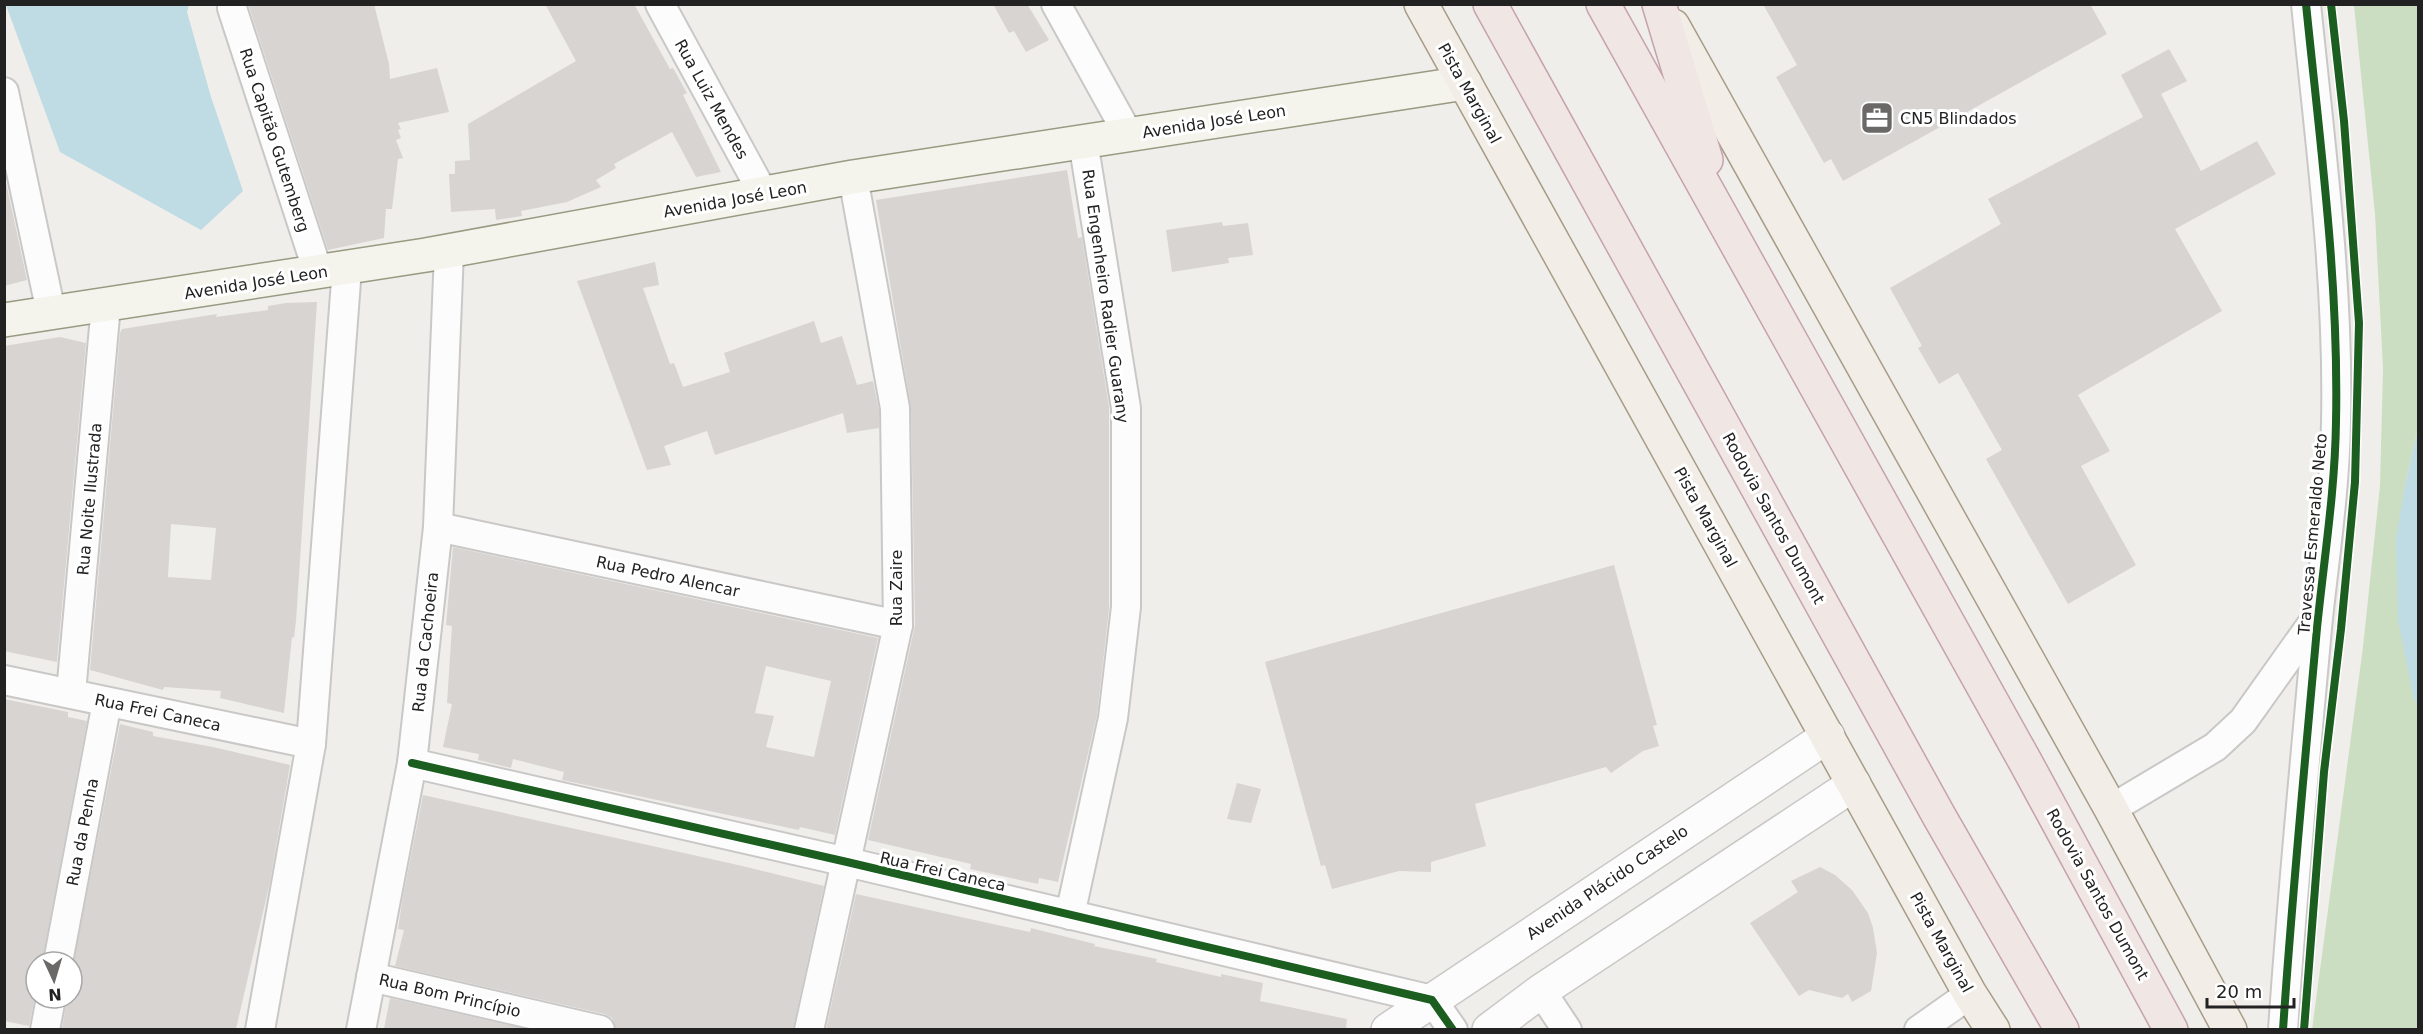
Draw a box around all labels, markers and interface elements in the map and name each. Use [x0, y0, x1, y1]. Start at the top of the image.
street label: Rua Luiz Mendes [671, 36, 752, 163]
street label: Pista Marginal [1434, 40, 1505, 147]
street label: Rua Capitão Gutemberg [236, 46, 313, 235]
office icon: CN5 Blindados [1859, 100, 1895, 136]
street label: Avenida José Leon [1141, 101, 1287, 142]
place label: CN5 Blindados [1900, 109, 2017, 128]
street label: Rua Engenheiro Radier Guarany [1078, 168, 1133, 424]
street label: Avenida José Leon [662, 178, 808, 221]
street label: Avenida José Leon [183, 262, 329, 303]
street label: Rua Noite Ilustrada [73, 422, 106, 576]
street label: Rodovia Santos Dumont [1719, 429, 1829, 607]
street label: Travessa Esmeraldo Neto [2294, 432, 2331, 637]
street label: Pista Marginal [1670, 464, 1741, 571]
street label: Rua Zaire [887, 550, 906, 626]
street label: Rua Pedro Alencar [594, 552, 742, 601]
street label: Rua da Cachoeira [409, 571, 442, 713]
street label: Rua Frei Caneca [93, 690, 223, 735]
street label: Rua da Penha [63, 777, 102, 888]
street label: Rodovia Santos Dumont [2043, 805, 2153, 983]
street label: Avenida Plácido Castelo [1523, 821, 1692, 944]
street label: Rua Frei Caneca [878, 848, 1008, 895]
street label: Pista Marginal [1906, 889, 1977, 996]
north arrow [24, 950, 84, 1010]
street label: Rua Bom Princípio [377, 970, 523, 1021]
scale bar [2207, 971, 2294, 1009]
text: 20 m [2216, 981, 2262, 1002]
text: N [48, 985, 62, 1004]

